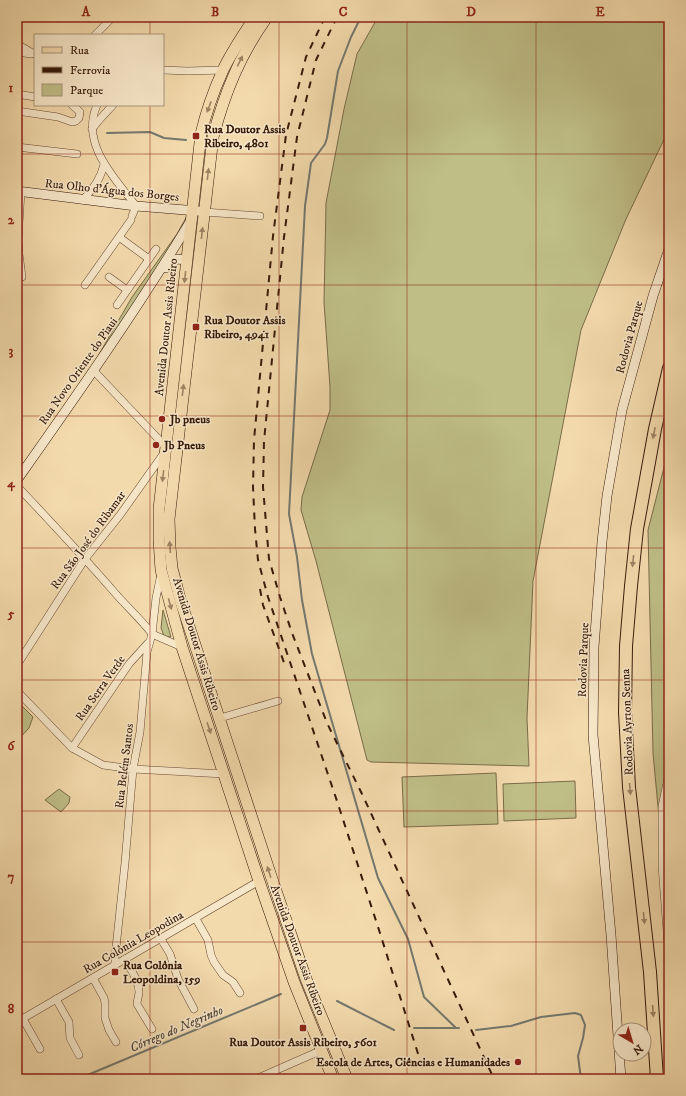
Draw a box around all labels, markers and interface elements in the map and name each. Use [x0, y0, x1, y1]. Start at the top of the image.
text: A [81, 4, 91, 20]
text: B [211, 4, 219, 20]
text: C [339, 4, 348, 20]
text: D [466, 4, 476, 20]
text: E [595, 4, 605, 20]
legend [34, 34, 164, 106]
text: Rua [70, 43, 90, 58]
one-way arrow [237, 55, 243, 66]
text: Ferrovia [70, 63, 111, 78]
text: 1 [9, 80, 14, 96]
text: Parque [70, 83, 103, 98]
one-way arrow [205, 101, 211, 113]
place label: Rua Doutor Assis Ribeiro, 4801 [204, 122, 285, 151]
marker: Rua Doutor Assis Ribeiro, 4801 [191, 131, 201, 141]
one-way arrow [205, 168, 212, 180]
street label: Rua Olho d'Água dos Borges [44, 176, 180, 205]
text: 2 [8, 212, 15, 228]
one-way arrow [198, 227, 205, 239]
street label: Avenida Doutor Assis Ribeiro [152, 257, 181, 397]
one-way arrow [182, 271, 188, 283]
street label: Rodovia Parque [613, 299, 646, 375]
place label: Rua Doutor Assis Ribeiro, 4941 [204, 313, 285, 342]
street label: Rua Novo Oriente do Piaui [36, 315, 121, 428]
marker: Rua Doutor Assis Ribeiro, 4941 [191, 322, 201, 332]
text: 3 [9, 343, 14, 359]
one-way arrow [180, 384, 187, 396]
place label: Jb pneus [168, 412, 210, 427]
marker: Jb pneus [157, 414, 167, 424]
one-way arrow [651, 427, 657, 439]
place label: Jb Pneus [162, 438, 205, 453]
marker: Jb Pneus [151, 440, 161, 450]
one-way arrow [160, 470, 166, 482]
text: 4 [6, 475, 15, 492]
street label: Rua São José do Ribamar [48, 488, 129, 592]
one-way arrow [167, 541, 174, 554]
one-way arrow [630, 555, 637, 567]
street label: Avenida Doutor Assis Ribeiro [169, 576, 224, 713]
one-way arrow [168, 598, 174, 611]
text: 5 [7, 606, 15, 622]
street label: Rodovia Parque [575, 622, 592, 698]
street label: Rua Serra Verde [72, 653, 129, 724]
street label: Rodovia Ayrton Senna [618, 668, 637, 776]
street label: Rua Belém Santos [112, 723, 137, 809]
one-way arrow [206, 723, 212, 735]
text: 6 [8, 738, 16, 754]
one-way arrow [626, 783, 633, 795]
one-way arrow [266, 866, 272, 878]
text: 7 [8, 869, 15, 885]
street label: Avenida Doutor Assis Ribeiro [267, 883, 328, 1018]
street label: Rua Colônia Leopodina [80, 907, 187, 977]
one-way arrow [641, 912, 647, 924]
place label: Rua Colônia Leopoldina, 159 [123, 958, 201, 987]
marker: Rua Colônia Leopoldina, 159 [110, 967, 120, 977]
text: 8 [8, 1001, 15, 1017]
water label: Córrego do Negrinho [127, 1002, 226, 1056]
one-way arrow [649, 1005, 656, 1017]
north arrow [612, 1022, 652, 1062]
marker: Rua Doutor Assis Ribeiro, 5601 [298, 1023, 308, 1033]
place label: Rua Doutor Assis Ribeiro, 5601 [229, 1035, 378, 1050]
text: N [630, 1041, 645, 1057]
place label: Escola de Artes, Ciências e Humanidades [316, 1055, 510, 1070]
marker: Escola de Artes, Ciências e Humanidades [513, 1057, 523, 1067]

